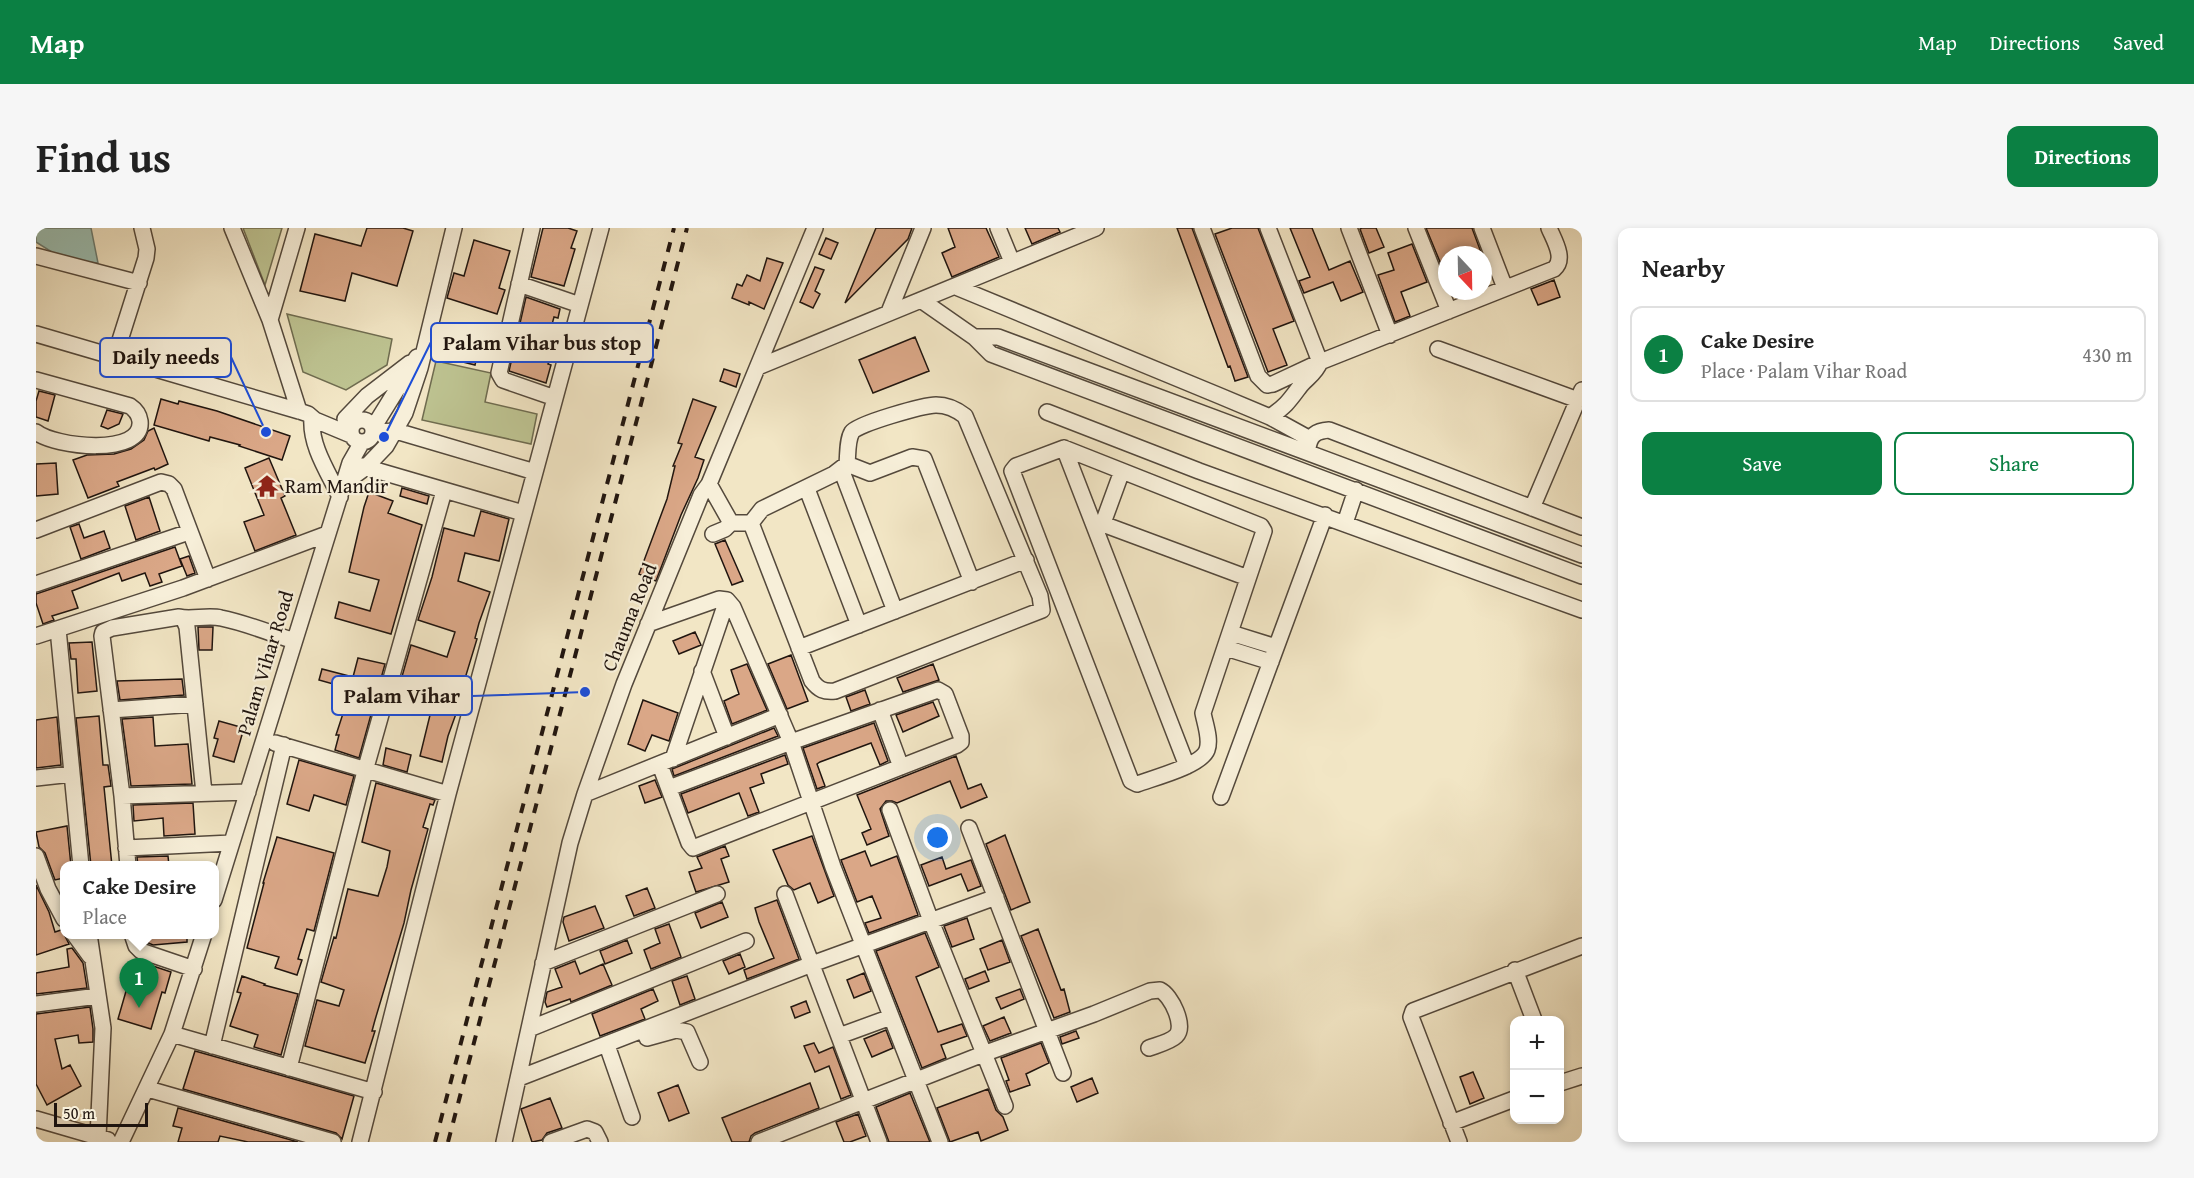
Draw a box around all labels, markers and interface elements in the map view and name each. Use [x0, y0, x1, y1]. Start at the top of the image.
text: Map [30, 22, 84, 63]
text: Map [1918, 27, 1957, 58]
text: Directions [1990, 27, 2080, 58]
text: Saved [2113, 27, 2164, 58]
text: Find us [36, 126, 171, 187]
button: Directions [2007, 126, 2158, 187]
north arrow [1438, 246, 1492, 300]
text: Nearby [1642, 248, 1725, 287]
callout: Palam Vihar bus stop [431, 323, 653, 362]
text: Cake Desire [1701, 324, 1814, 356]
text: Palam Vihar bus stop [443, 327, 641, 358]
callout: Daily needs [100, 338, 231, 377]
text: 1 [1658, 340, 1669, 369]
text: 430 m [2082, 340, 2132, 369]
text: Daily needs [113, 341, 219, 372]
text: Place · Palam Vihar Road [1701, 356, 1907, 385]
button: Save [1642, 432, 1882, 495]
button: Share [1894, 432, 2134, 495]
place label: Ram Mandir [285, 471, 388, 500]
temple icon: Ram Mandir [254, 473, 280, 499]
street label: Chauma Road [594, 558, 664, 675]
street label: Palam Vihar Road [229, 587, 300, 739]
callout: Palam Vihar [332, 676, 472, 715]
text: Palam Vihar [344, 680, 460, 711]
your location [923, 823, 952, 852]
popup [60, 861, 219, 939]
text: Cake Desire [83, 870, 196, 902]
text: Place [83, 902, 127, 931]
pin: 1 [120, 958, 158, 1008]
map controls [1510, 1016, 1564, 1124]
button: + [1510, 1016, 1564, 1070]
button: − [1510, 1070, 1564, 1124]
scale bar [54, 1100, 148, 1128]
text: 50 m [63, 1101, 95, 1125]

